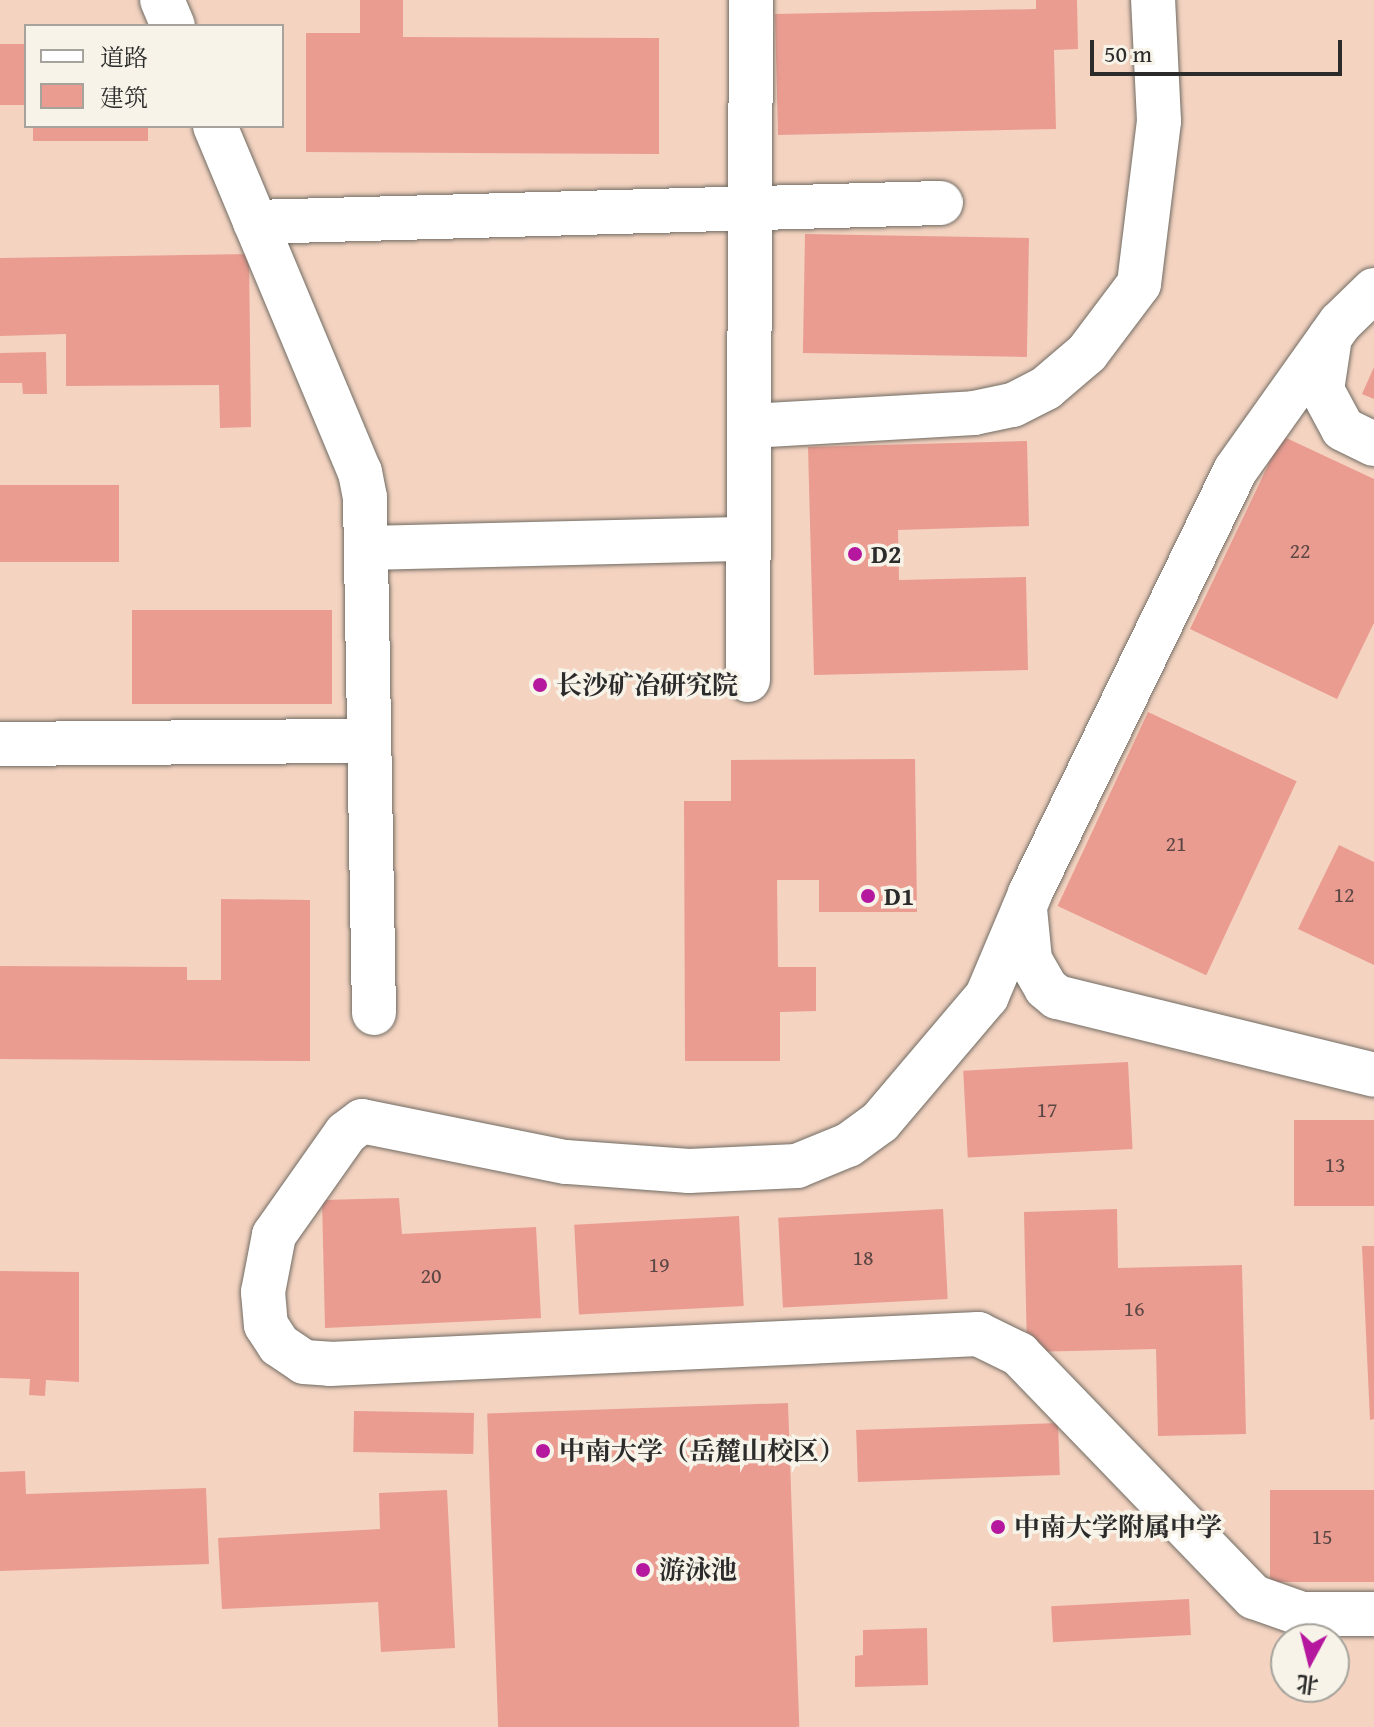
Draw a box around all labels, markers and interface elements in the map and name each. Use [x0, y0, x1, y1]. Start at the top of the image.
legend [24, 24, 284, 128]
scale bar [1094, 24, 1346, 74]
text: 50 m [1104, 36, 1152, 71]
text: 道路 [100, 40, 148, 75]
text: 建筑 [100, 80, 148, 115]
place label: D2 [871, 538, 901, 570]
house number: 22 [1289, 538, 1311, 564]
marker: D2 [846, 545, 864, 563]
place label: 长沙矿冶研究院 [556, 669, 738, 701]
marker: 长沙矿冶研究院 [531, 676, 549, 694]
house number: 21 [1165, 831, 1187, 857]
place label: D1 [884, 880, 914, 912]
house number: 12 [1333, 882, 1355, 908]
marker: D1 [859, 887, 877, 905]
house number: 17 [1036, 1097, 1058, 1123]
house number: 13 [1324, 1152, 1346, 1178]
house number: 18 [852, 1245, 874, 1271]
house number: 19 [648, 1252, 670, 1278]
house number: 20 [420, 1263, 442, 1289]
house number: 16 [1123, 1296, 1145, 1322]
place label: 中南大学（岳麓山校区） [559, 1435, 845, 1467]
marker: 中南大学（岳麓山校区） [534, 1442, 552, 1460]
place label: 中南大学附属中学 [1014, 1511, 1222, 1543]
marker: 中南大学附属中学 [989, 1518, 1007, 1536]
house number: 15 [1311, 1524, 1333, 1550]
place label: 游泳池 [659, 1554, 737, 1586]
marker: 游泳池 [634, 1561, 652, 1579]
north arrow [1270, 1623, 1350, 1703]
text: 北 [1294, 1668, 1320, 1702]

